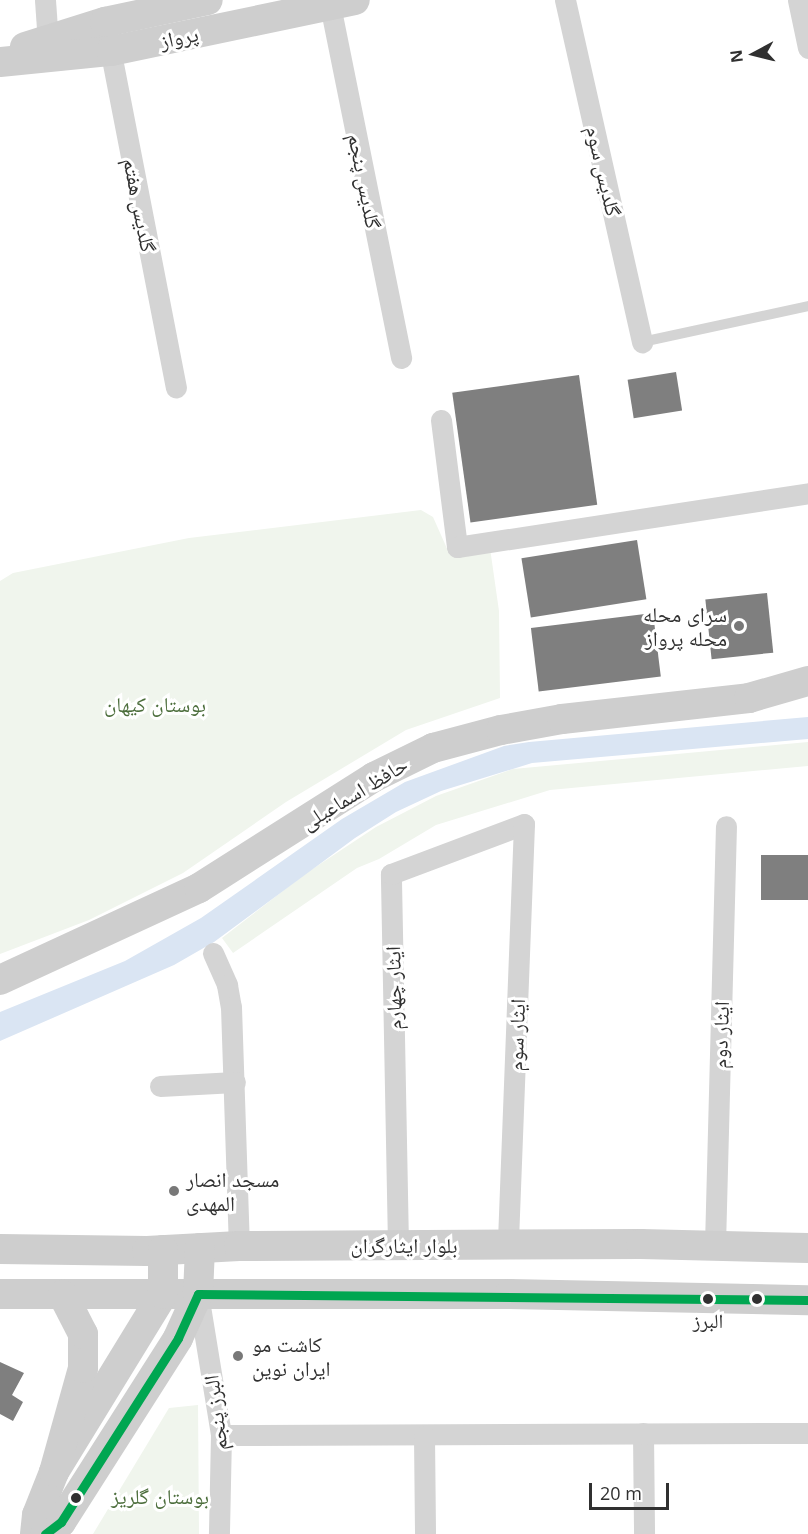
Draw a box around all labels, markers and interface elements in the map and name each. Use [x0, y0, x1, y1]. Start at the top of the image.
street label: پرواز [157, 21, 201, 53]
north arrow [724, 24, 784, 84]
text: N [724, 48, 748, 64]
street label: گلدیس سوم [581, 123, 627, 219]
street label: گلدیس پنجم [343, 131, 387, 231]
street label: گلدیس هفتم [119, 156, 161, 254]
place label: سرای محله محله پرواز [643, 601, 727, 651]
marker: سرای محله محله پرواز [732, 619, 746, 633]
park label: بوستان کیهان [104, 691, 206, 717]
street label: حافظ اسماعیلی [296, 751, 412, 835]
street label: ایثار چهارم [380, 946, 406, 1030]
street label: ایثار سوم [502, 998, 530, 1072]
street label: ایثار دوم [706, 1001, 734, 1069]
place label: مسجد انصار المهدی [186, 1166, 279, 1216]
marker: مسجد انصار المهدی [167, 1184, 181, 1198]
street label: بلوار ایثارگران [351, 1232, 457, 1258]
marker: البرز [702, 1293, 714, 1305]
unlabelled marker [751, 1293, 763, 1305]
place label: البرز [693, 1308, 723, 1332]
place label: کاشت مو ایران نوین [252, 1331, 331, 1381]
marker: کاشت مو ایران نوین [229, 1347, 247, 1365]
street label: البرز پنجم [198, 1374, 232, 1452]
scale bar [592, 1471, 672, 1509]
text: 20 m [600, 1481, 642, 1505]
park label: بوستان گلریز [111, 1483, 209, 1509]
unlabelled marker [70, 1492, 82, 1504]

